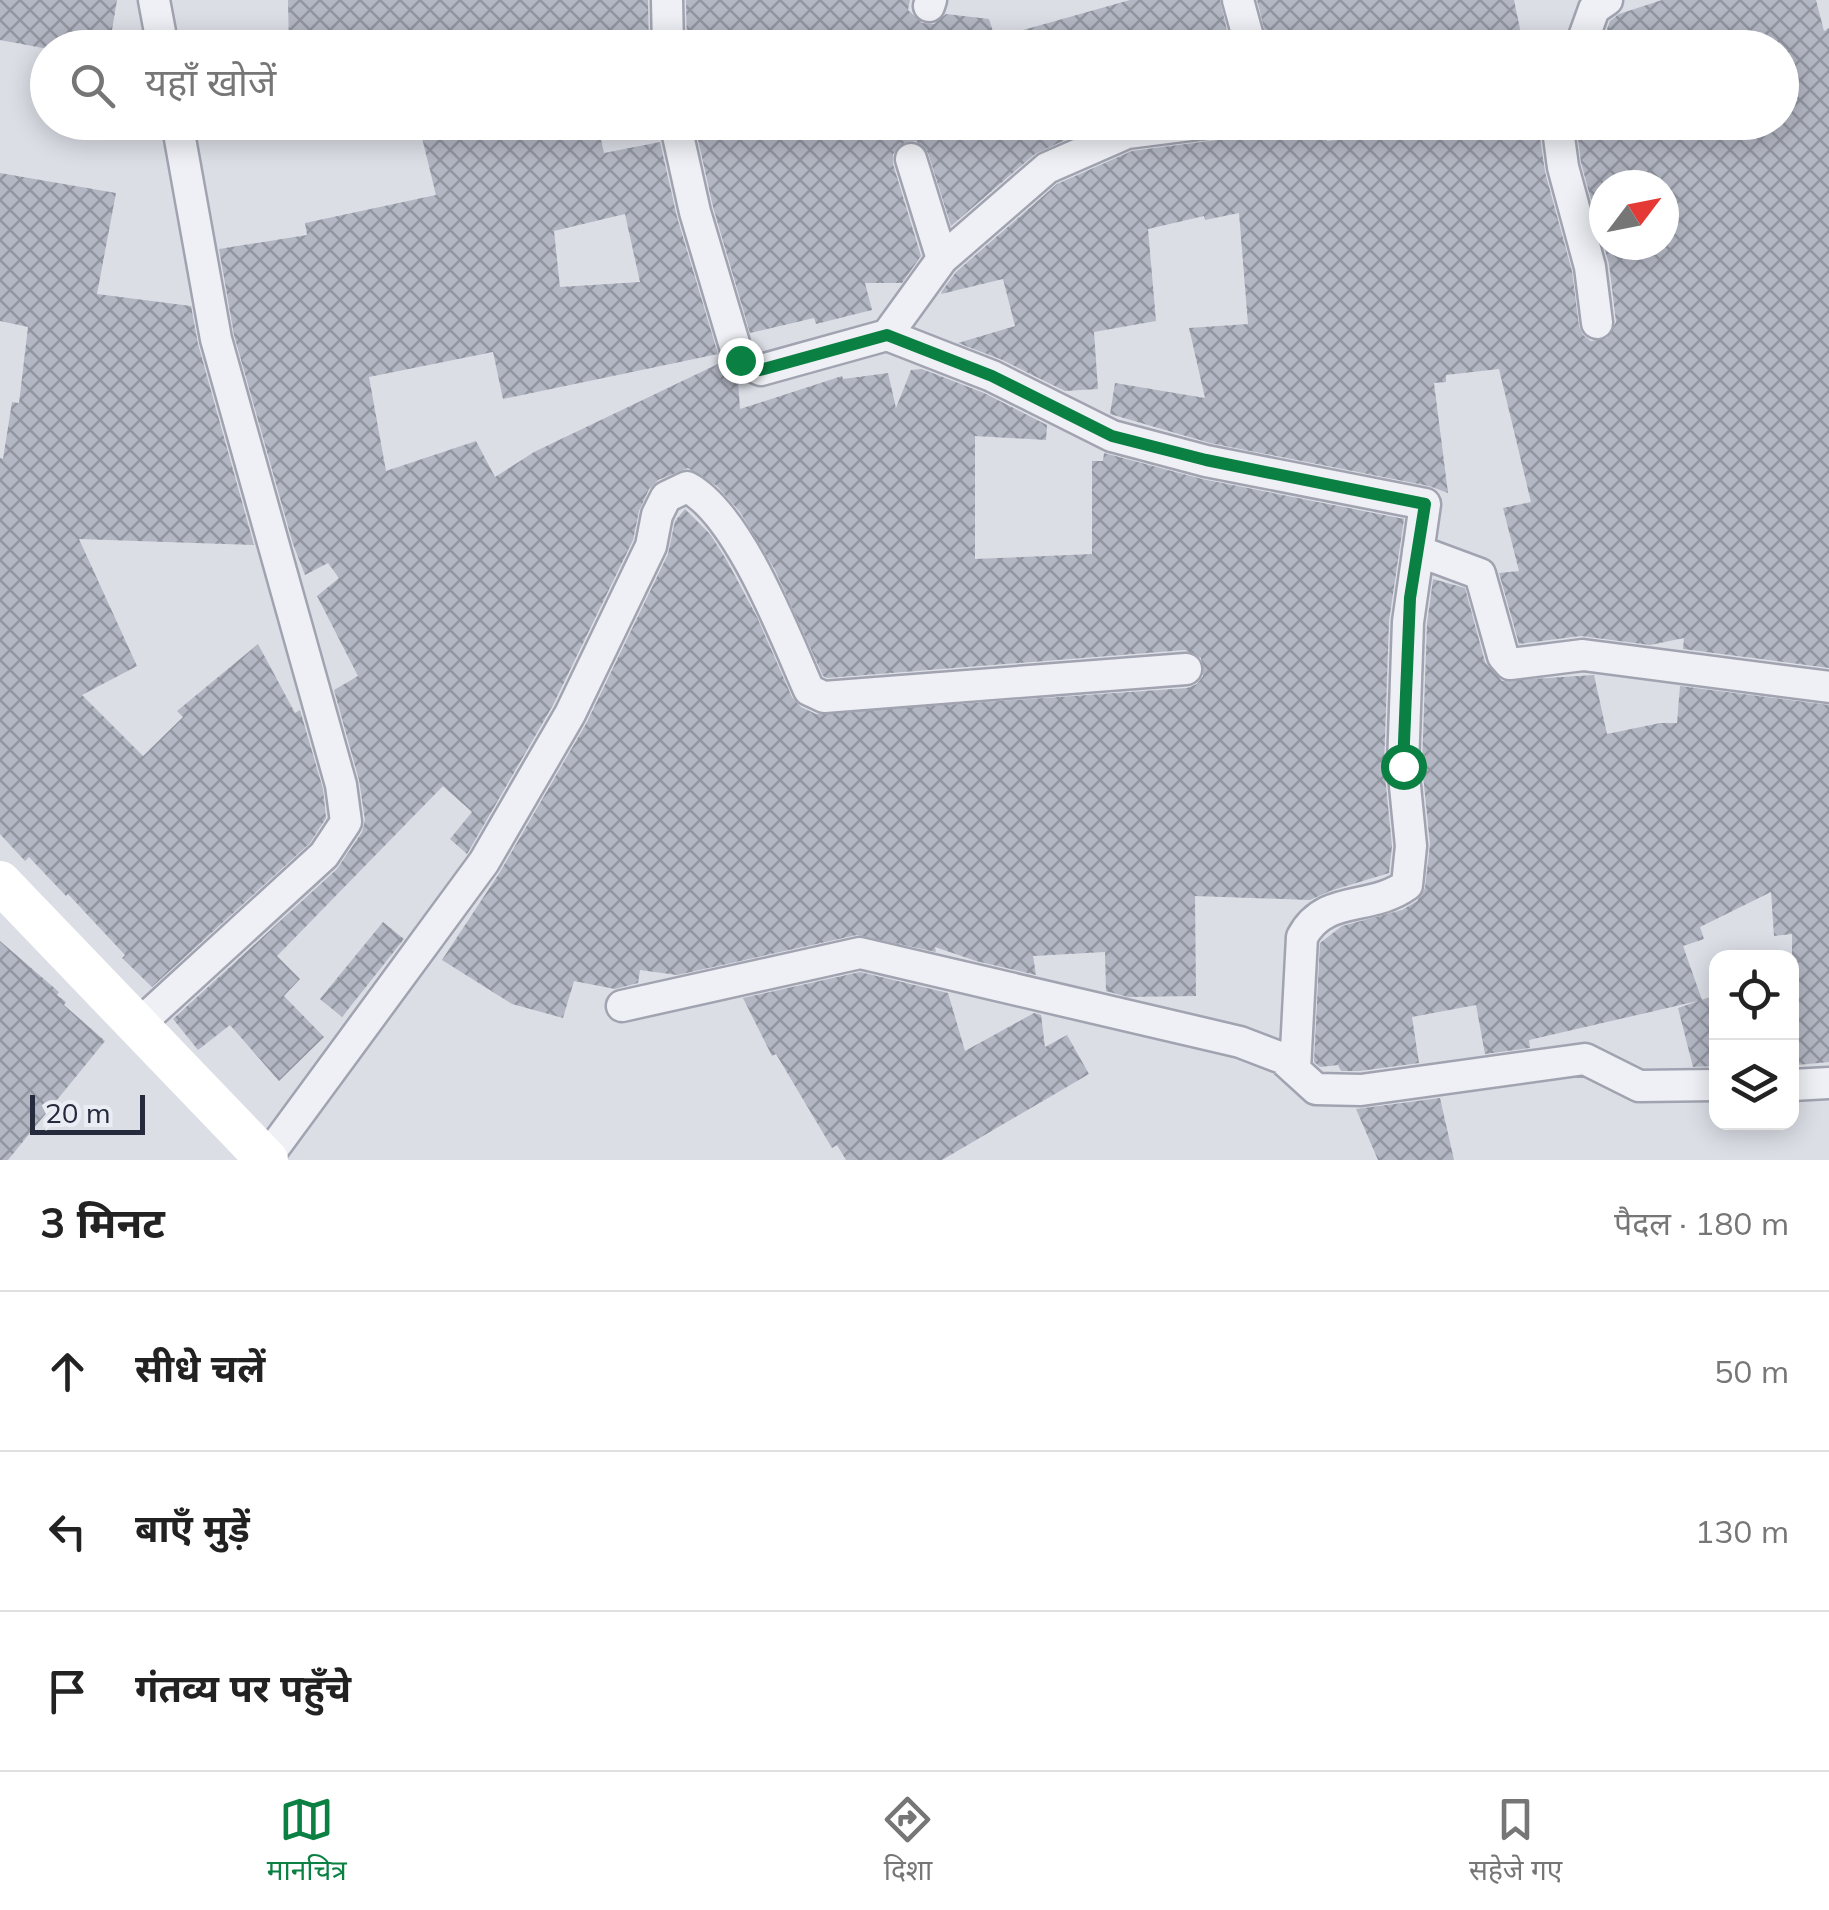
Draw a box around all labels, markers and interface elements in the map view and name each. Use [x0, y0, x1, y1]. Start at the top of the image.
search box [30, 30, 1799, 140]
icon: search [65, 58, 120, 113]
text: यहाँ खोजें [145, 58, 276, 106]
north arrow [1589, 170, 1679, 260]
route end [718, 338, 764, 384]
route start [1381, 744, 1427, 790]
map controls [1709, 950, 1799, 1130]
button: locate [1709, 950, 1799, 1040]
button: layers [1709, 1040, 1799, 1130]
scale bar [30, 1090, 145, 1134]
text: 20 m [45, 1095, 111, 1130]
text: 3 मिनट [40, 1196, 165, 1249]
text: पैदल · 180 m [1614, 1203, 1789, 1243]
icon: ahead [40, 1344, 95, 1399]
text: सीधे चलें [135, 1344, 265, 1392]
text: 50 m [1714, 1351, 1789, 1391]
icon: left [40, 1504, 95, 1559]
text: बाएँ मुड़ें [135, 1504, 250, 1552]
text: 130 m [1695, 1511, 1789, 1551]
icon: arrive [40, 1664, 95, 1719]
text: गंतव्य पर पहुँचे [135, 1664, 351, 1712]
tab: मानचित्र [267, 1792, 347, 1891]
tab: दिशा [880, 1792, 935, 1891]
tab: सहेजे गए [1469, 1792, 1562, 1891]

